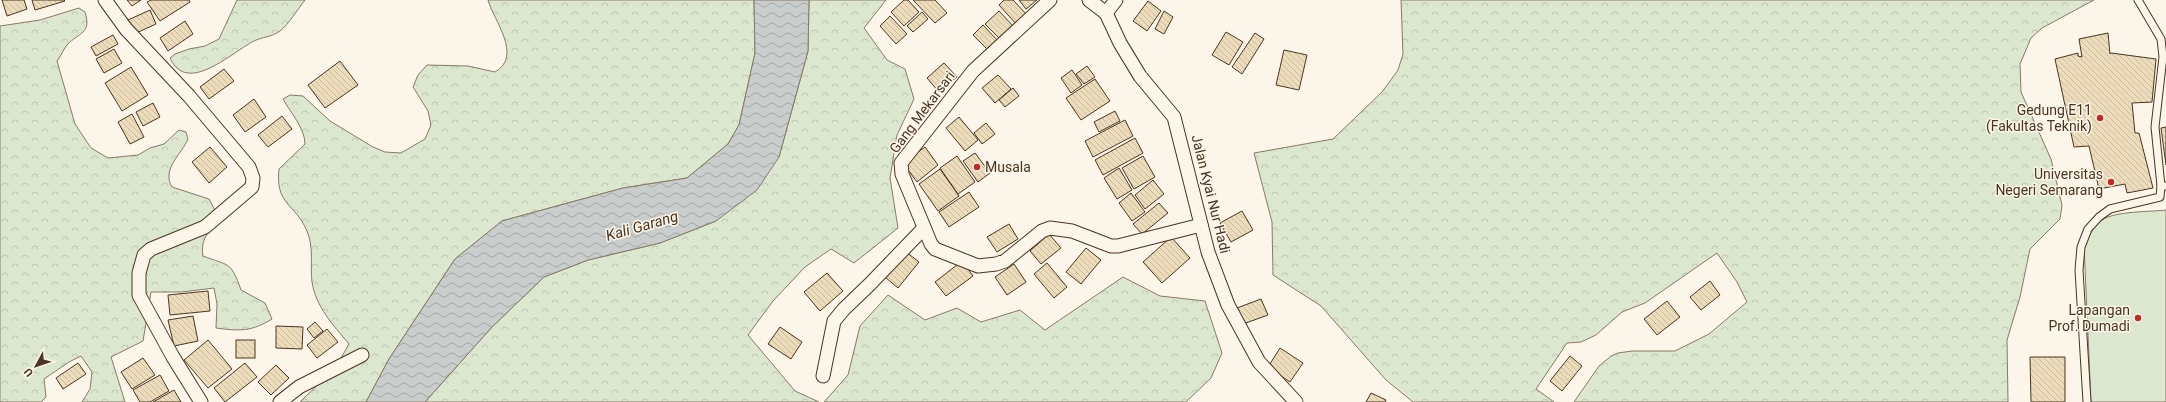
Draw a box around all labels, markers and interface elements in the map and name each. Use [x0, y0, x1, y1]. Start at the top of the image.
street label: Gang Mekarsari [886, 68, 958, 156]
place label: Gedung E11 (Fakultas Teknik) [1986, 102, 2092, 135]
marker: Gedung E11 (Fakultas Teknik) [2095, 113, 2105, 123]
street label: Jalan Kyai Nur Hadi [1188, 133, 1234, 255]
place label: Musala [985, 159, 1031, 175]
marker: Musala [972, 162, 982, 172]
place label: Universitas Negeri Semarang [1995, 166, 2103, 198]
marker: Universitas Negeri Semarang [2106, 177, 2116, 187]
water label: Kali Garang [604, 207, 680, 245]
place label: Lapangan Prof. Dumadi [2048, 302, 2130, 334]
marker: Lapangan Prof. Dumadi [2133, 313, 2143, 323]
north arrow [16, 346, 56, 386]
text: U [21, 365, 36, 379]

